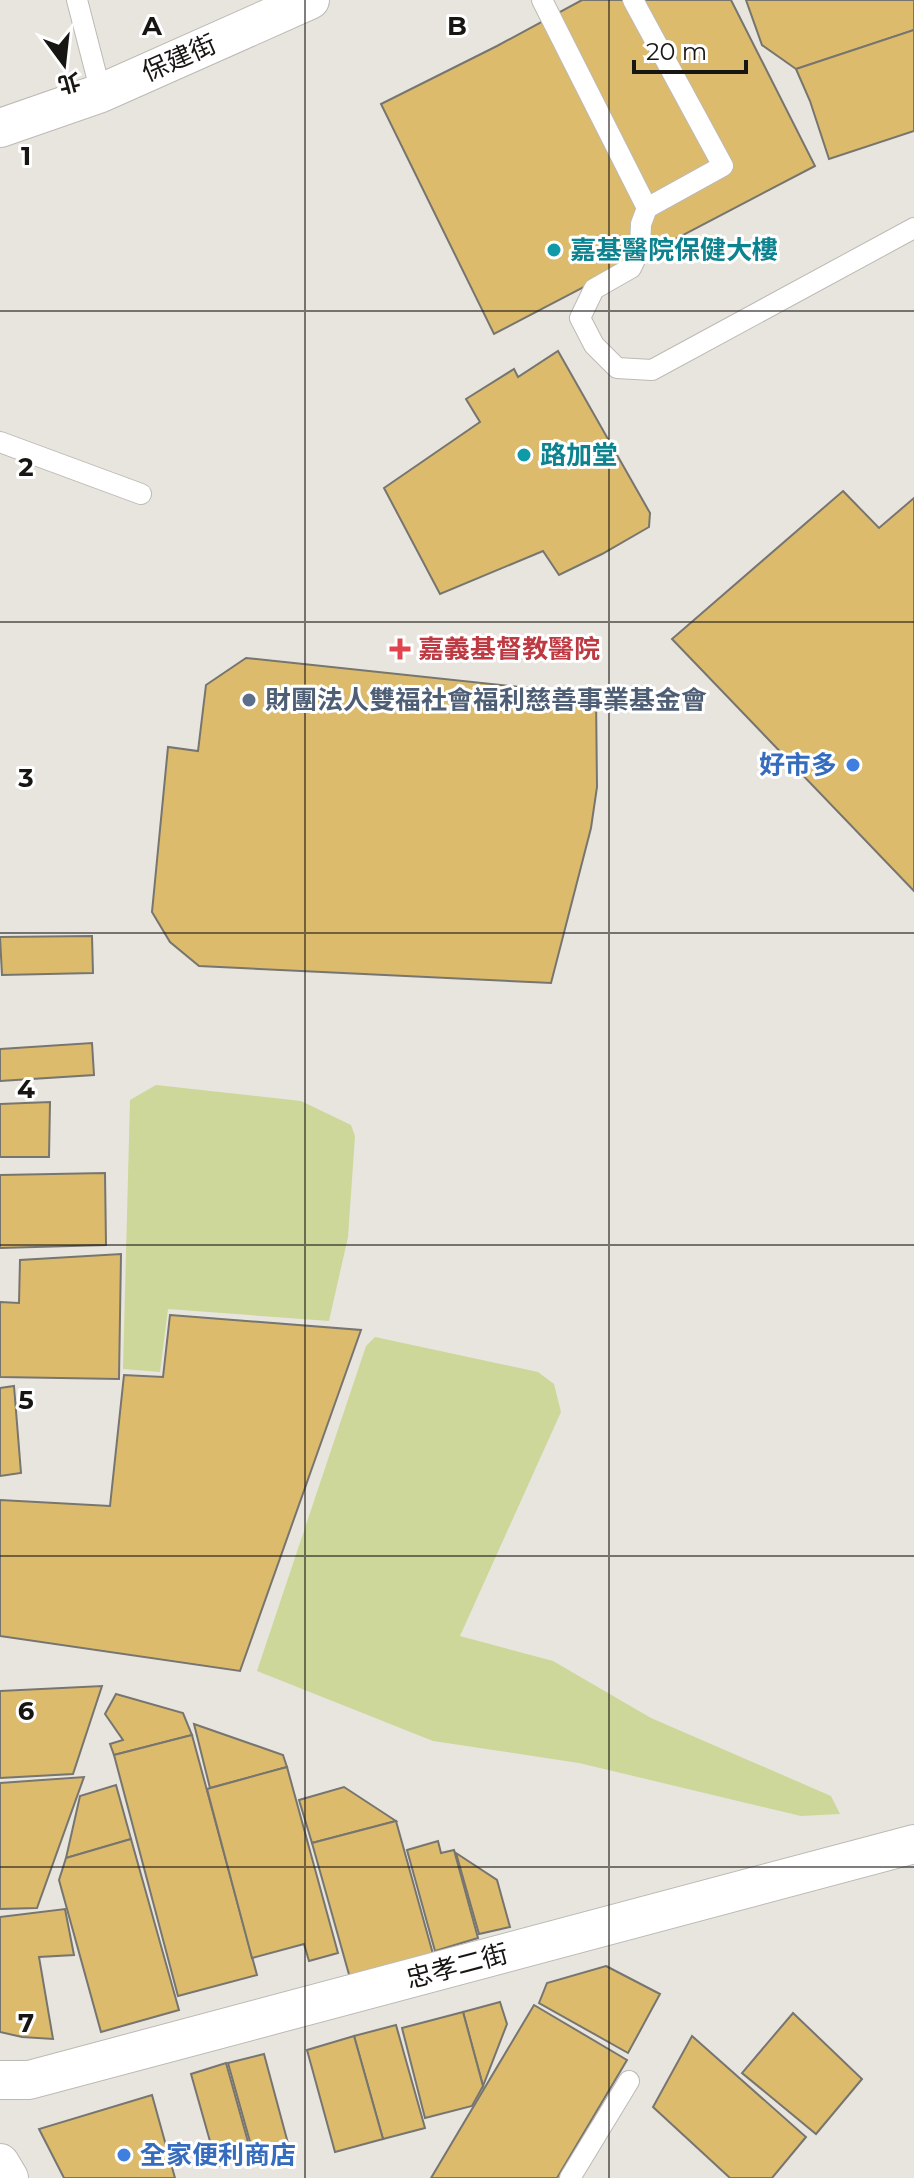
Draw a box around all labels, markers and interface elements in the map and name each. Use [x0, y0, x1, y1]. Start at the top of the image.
text: A [141, 10, 163, 42]
text: B [447, 10, 467, 42]
north arrow [24, 24, 104, 104]
scale bar [634, 24, 746, 74]
street label: 保建街 [137, 28, 221, 88]
text: 20 m [646, 37, 707, 66]
text: 北 [55, 67, 83, 99]
text: 1 [21, 140, 31, 172]
place label: 嘉基醫院保健大樓 [570, 234, 778, 266]
marker: 嘉基醫院保健大樓 [545, 241, 563, 259]
place label: 路加堂 [540, 439, 618, 471]
marker: 路加堂 [515, 446, 533, 464]
text: 2 [18, 451, 34, 483]
place label: 嘉義基督教醫院 [418, 633, 600, 665]
marker: 嘉義基督教醫院 [389, 638, 411, 660]
place label: 財團法人雙福社會福利慈善事業基金會 [265, 684, 707, 716]
marker: 財團法人雙福社會福利慈善事業基金會 [240, 691, 258, 709]
place label: 好市多 [759, 749, 837, 781]
marker: 好市多 [844, 756, 862, 774]
text: 3 [17, 762, 34, 794]
text: 4 [17, 1073, 35, 1105]
text: 5 [18, 1384, 34, 1416]
text: 6 [18, 1695, 35, 1727]
street label: 忠孝二街 [403, 1937, 511, 1995]
text: 7 [18, 2007, 34, 2039]
place label: 全家便利商店 [140, 2139, 296, 2171]
marker: 全家便利商店 [115, 2146, 133, 2164]

